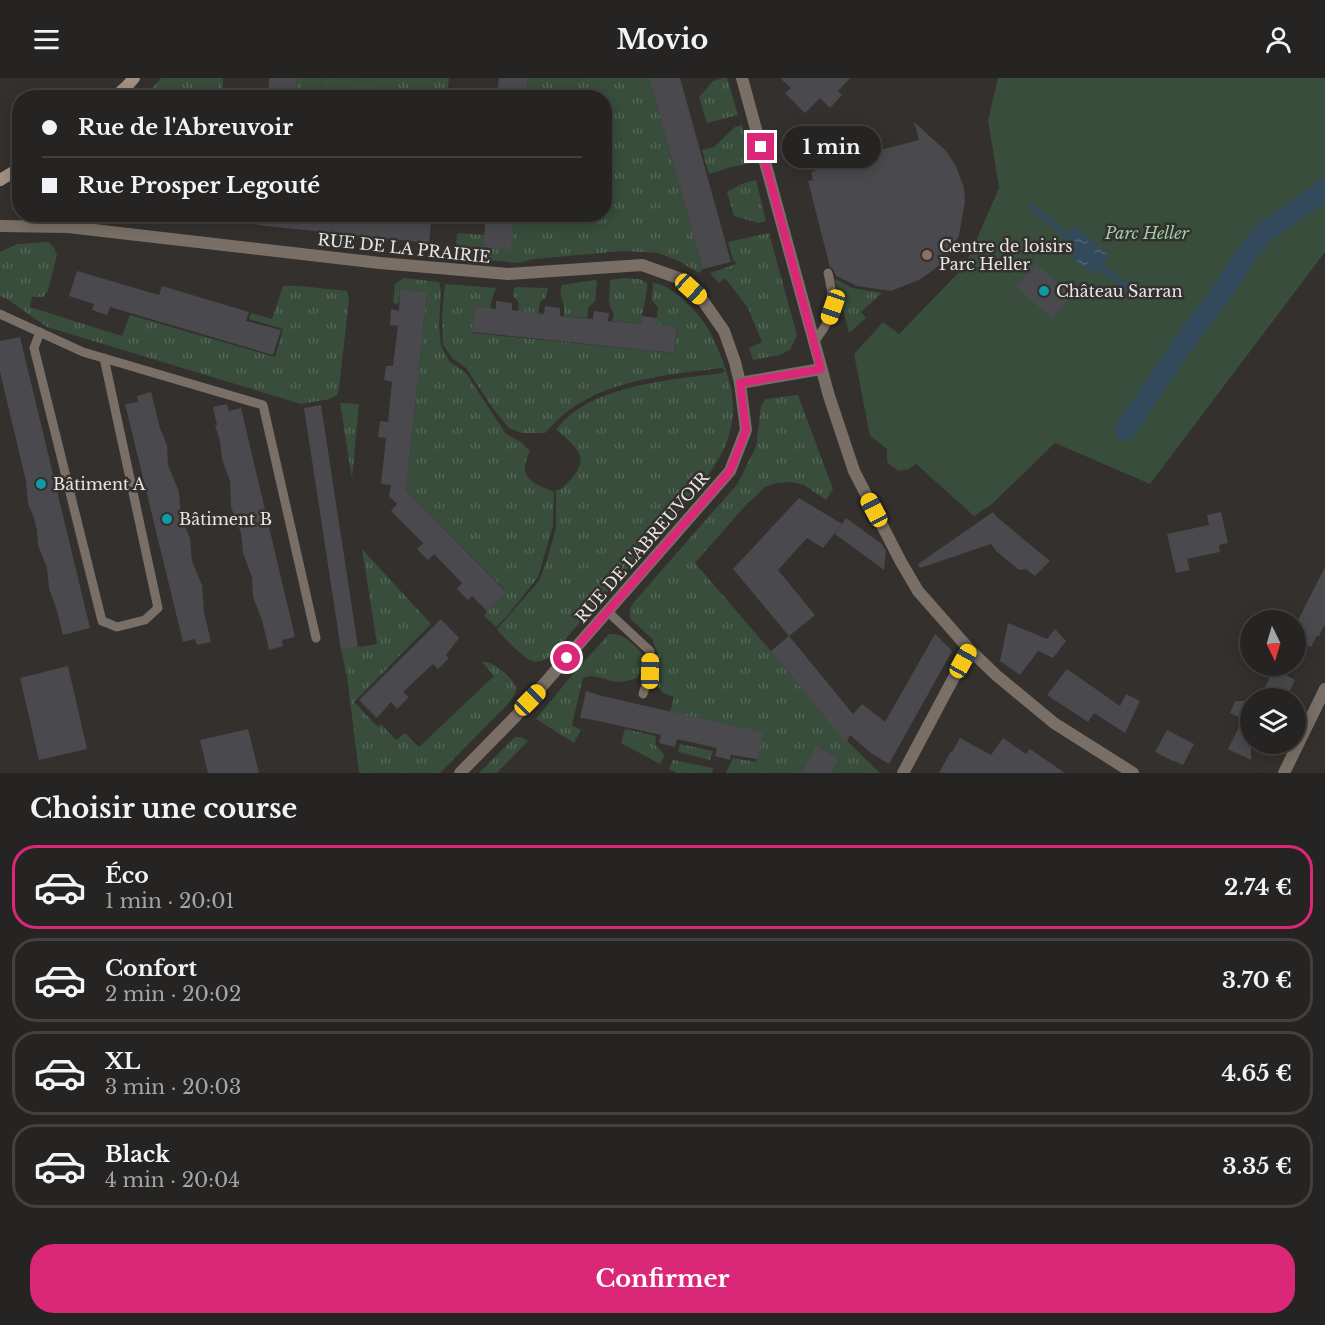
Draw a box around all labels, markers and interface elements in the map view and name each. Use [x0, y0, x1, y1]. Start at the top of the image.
icon: menu [30, 23, 63, 56]
text: Movio [617, 23, 708, 56]
icon: person [1262, 23, 1295, 56]
text: Rue de l'Abreuvoir [78, 114, 293, 141]
callout: 1 min [782, 126, 881, 168]
route end [747, 133, 774, 160]
text: 1 min [803, 135, 860, 159]
text: Rue Prosper Legouté [78, 172, 320, 199]
park label: Parc Heller [1104, 223, 1190, 243]
street label: RUE DE LA PRAIRIE [317, 229, 491, 267]
place label: Centre de loisirs Parc Heller [939, 236, 1073, 274]
marker: Centre de loisirs Parc Heller [920, 248, 934, 262]
car [672, 270, 710, 308]
place label: Château Sarran [1056, 281, 1182, 301]
marker: Château Sarran [1037, 284, 1051, 298]
car [819, 287, 847, 327]
street label: RUE DE L'ABREUVOIR [571, 466, 714, 627]
place label: Bâtiment A [53, 474, 146, 494]
marker: Bâtiment A [34, 477, 48, 491]
car [858, 490, 890, 530]
place label: Bâtiment B [179, 509, 272, 529]
marker: Bâtiment B [160, 512, 174, 526]
north arrow [1240, 610, 1306, 676]
map controls [1240, 610, 1306, 754]
car [946, 641, 980, 681]
route start [553, 644, 580, 671]
car [641, 653, 659, 689]
car [511, 681, 549, 719]
button: layers [1240, 688, 1306, 754]
text: Choisir une course [30, 792, 297, 825]
icon: car [33, 860, 87, 914]
text: Éco [105, 862, 149, 889]
text: 2.74 € [1224, 874, 1292, 901]
text: 1 min · 20:01 [105, 889, 234, 913]
icon: car [33, 953, 87, 1007]
text: Confort [105, 955, 197, 982]
text: 3.70 € [1222, 967, 1292, 994]
text: 2 min · 20:02 [105, 982, 241, 1006]
icon: car [33, 1046, 87, 1100]
text: XL [105, 1048, 140, 1075]
text: 4.65 € [1221, 1060, 1292, 1087]
text: 3 min · 20:03 [105, 1075, 241, 1099]
icon: car [33, 1139, 87, 1193]
text: Black [105, 1141, 170, 1168]
text: 3.35 € [1223, 1153, 1292, 1180]
text: 4 min · 20:04 [105, 1168, 240, 1192]
button: Confirmer [30, 1244, 1295, 1313]

